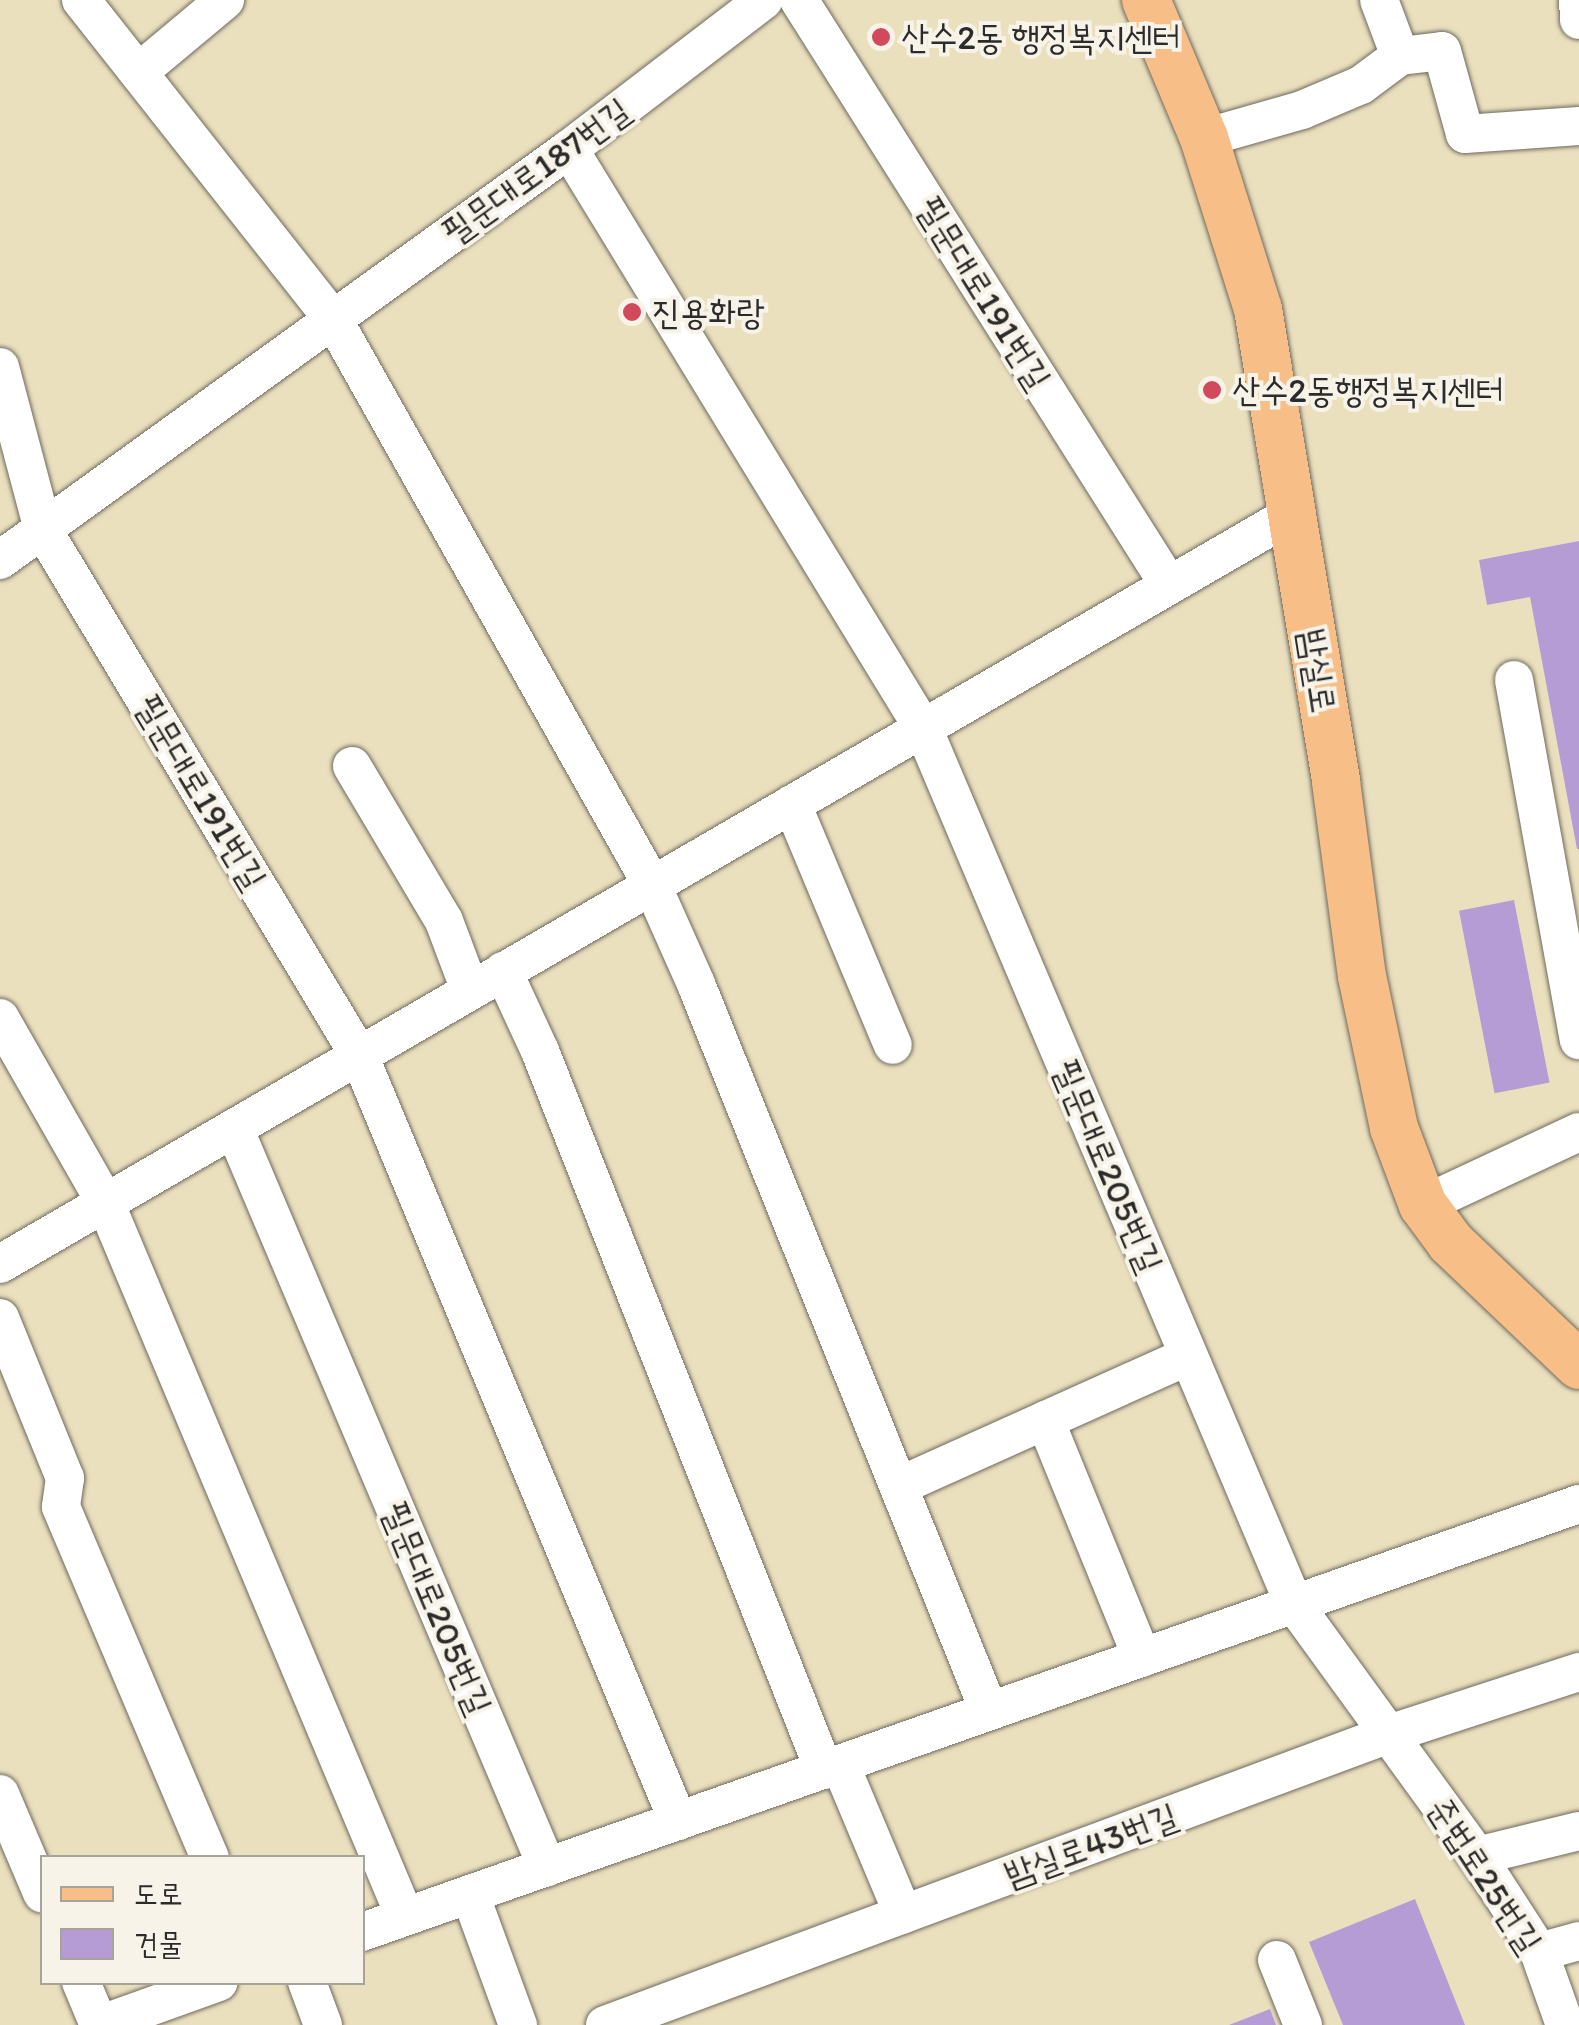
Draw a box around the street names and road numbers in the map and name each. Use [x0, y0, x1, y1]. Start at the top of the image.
street label: 필문대로187번길 [434, 89, 638, 253]
street label: 필문대로191번길 [908, 189, 1060, 397]
street label: 밤실로 [1291, 626, 1345, 716]
street label: 필문대로191번길 [126, 687, 276, 897]
street label: 필문대로205번길 [1044, 1053, 1172, 1279]
street label: 필문대로205번길 [373, 1495, 501, 1721]
street label: 준법로25번길 [1419, 1789, 1551, 1961]
street label: 밤실로43번길 [999, 1794, 1183, 1896]

